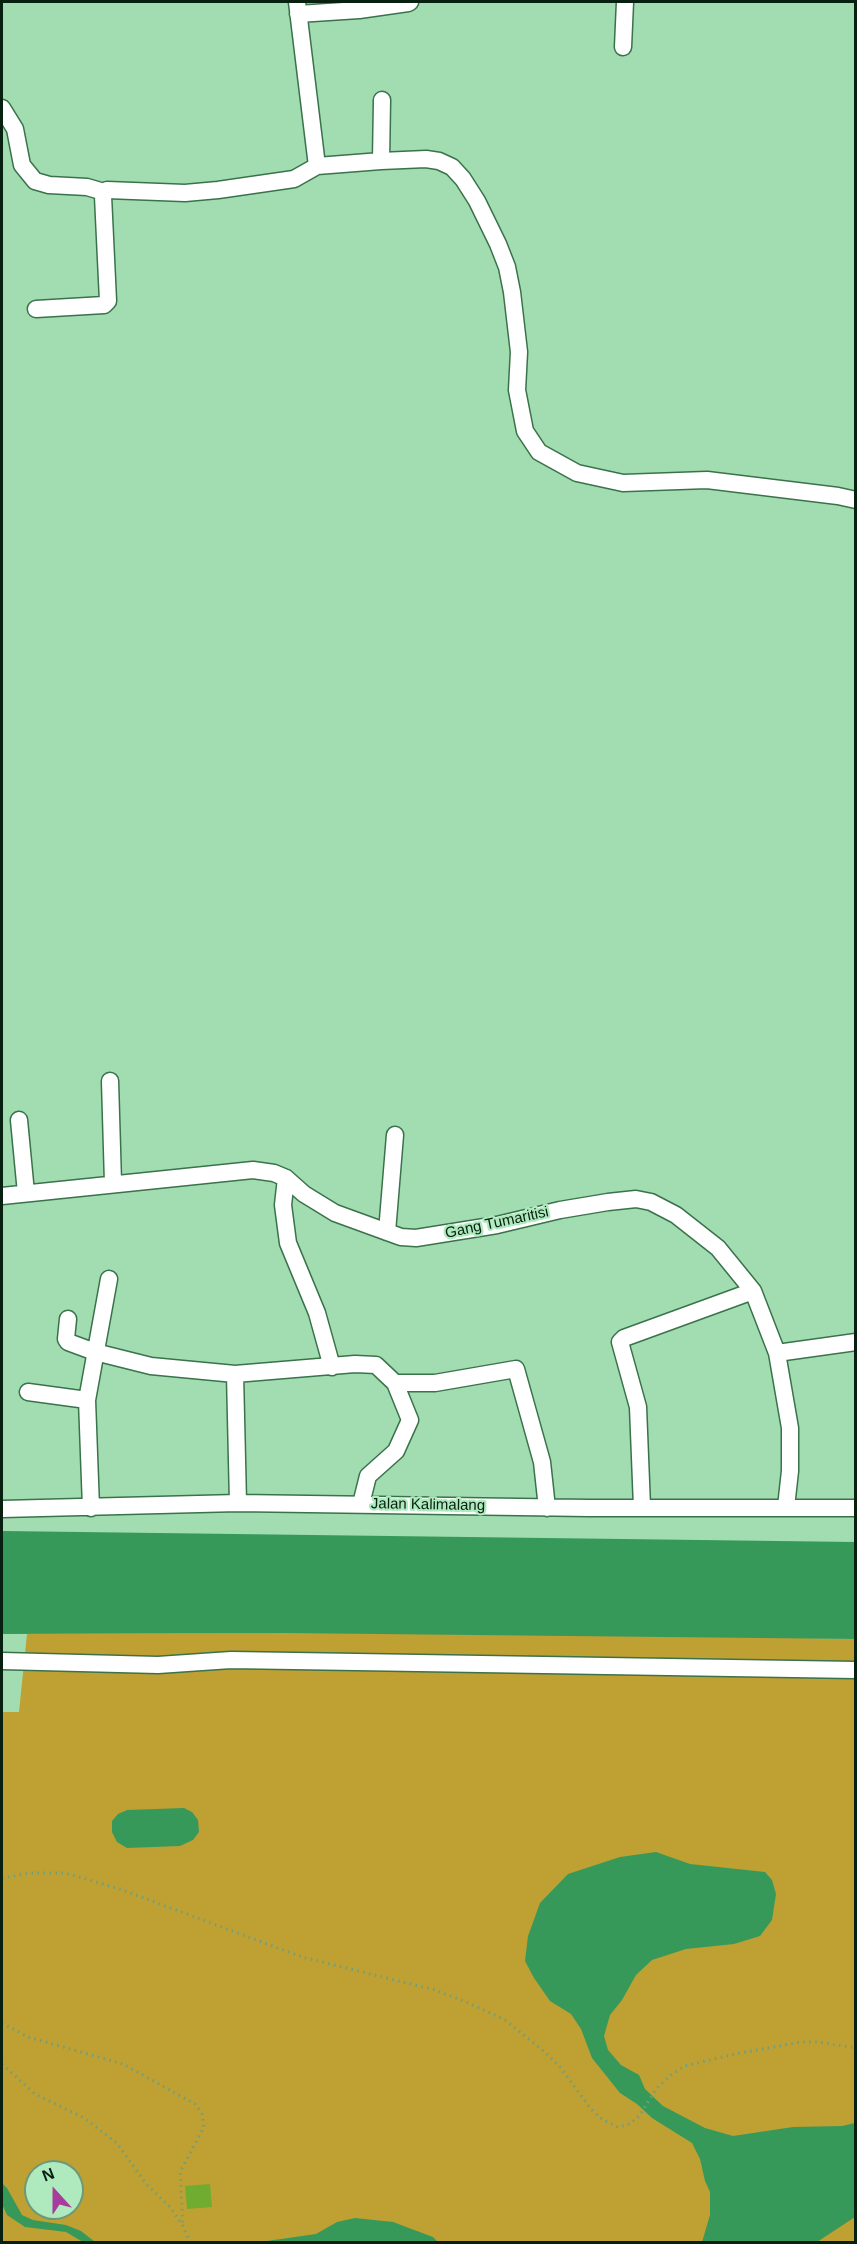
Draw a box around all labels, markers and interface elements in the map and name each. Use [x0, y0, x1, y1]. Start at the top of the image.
street label: Gang Tumaritisi [444, 1203, 550, 1243]
street label: Jalan Kalimalang [371, 1495, 485, 1515]
north arrow [24, 2160, 84, 2220]
text: N [40, 2165, 57, 2185]

